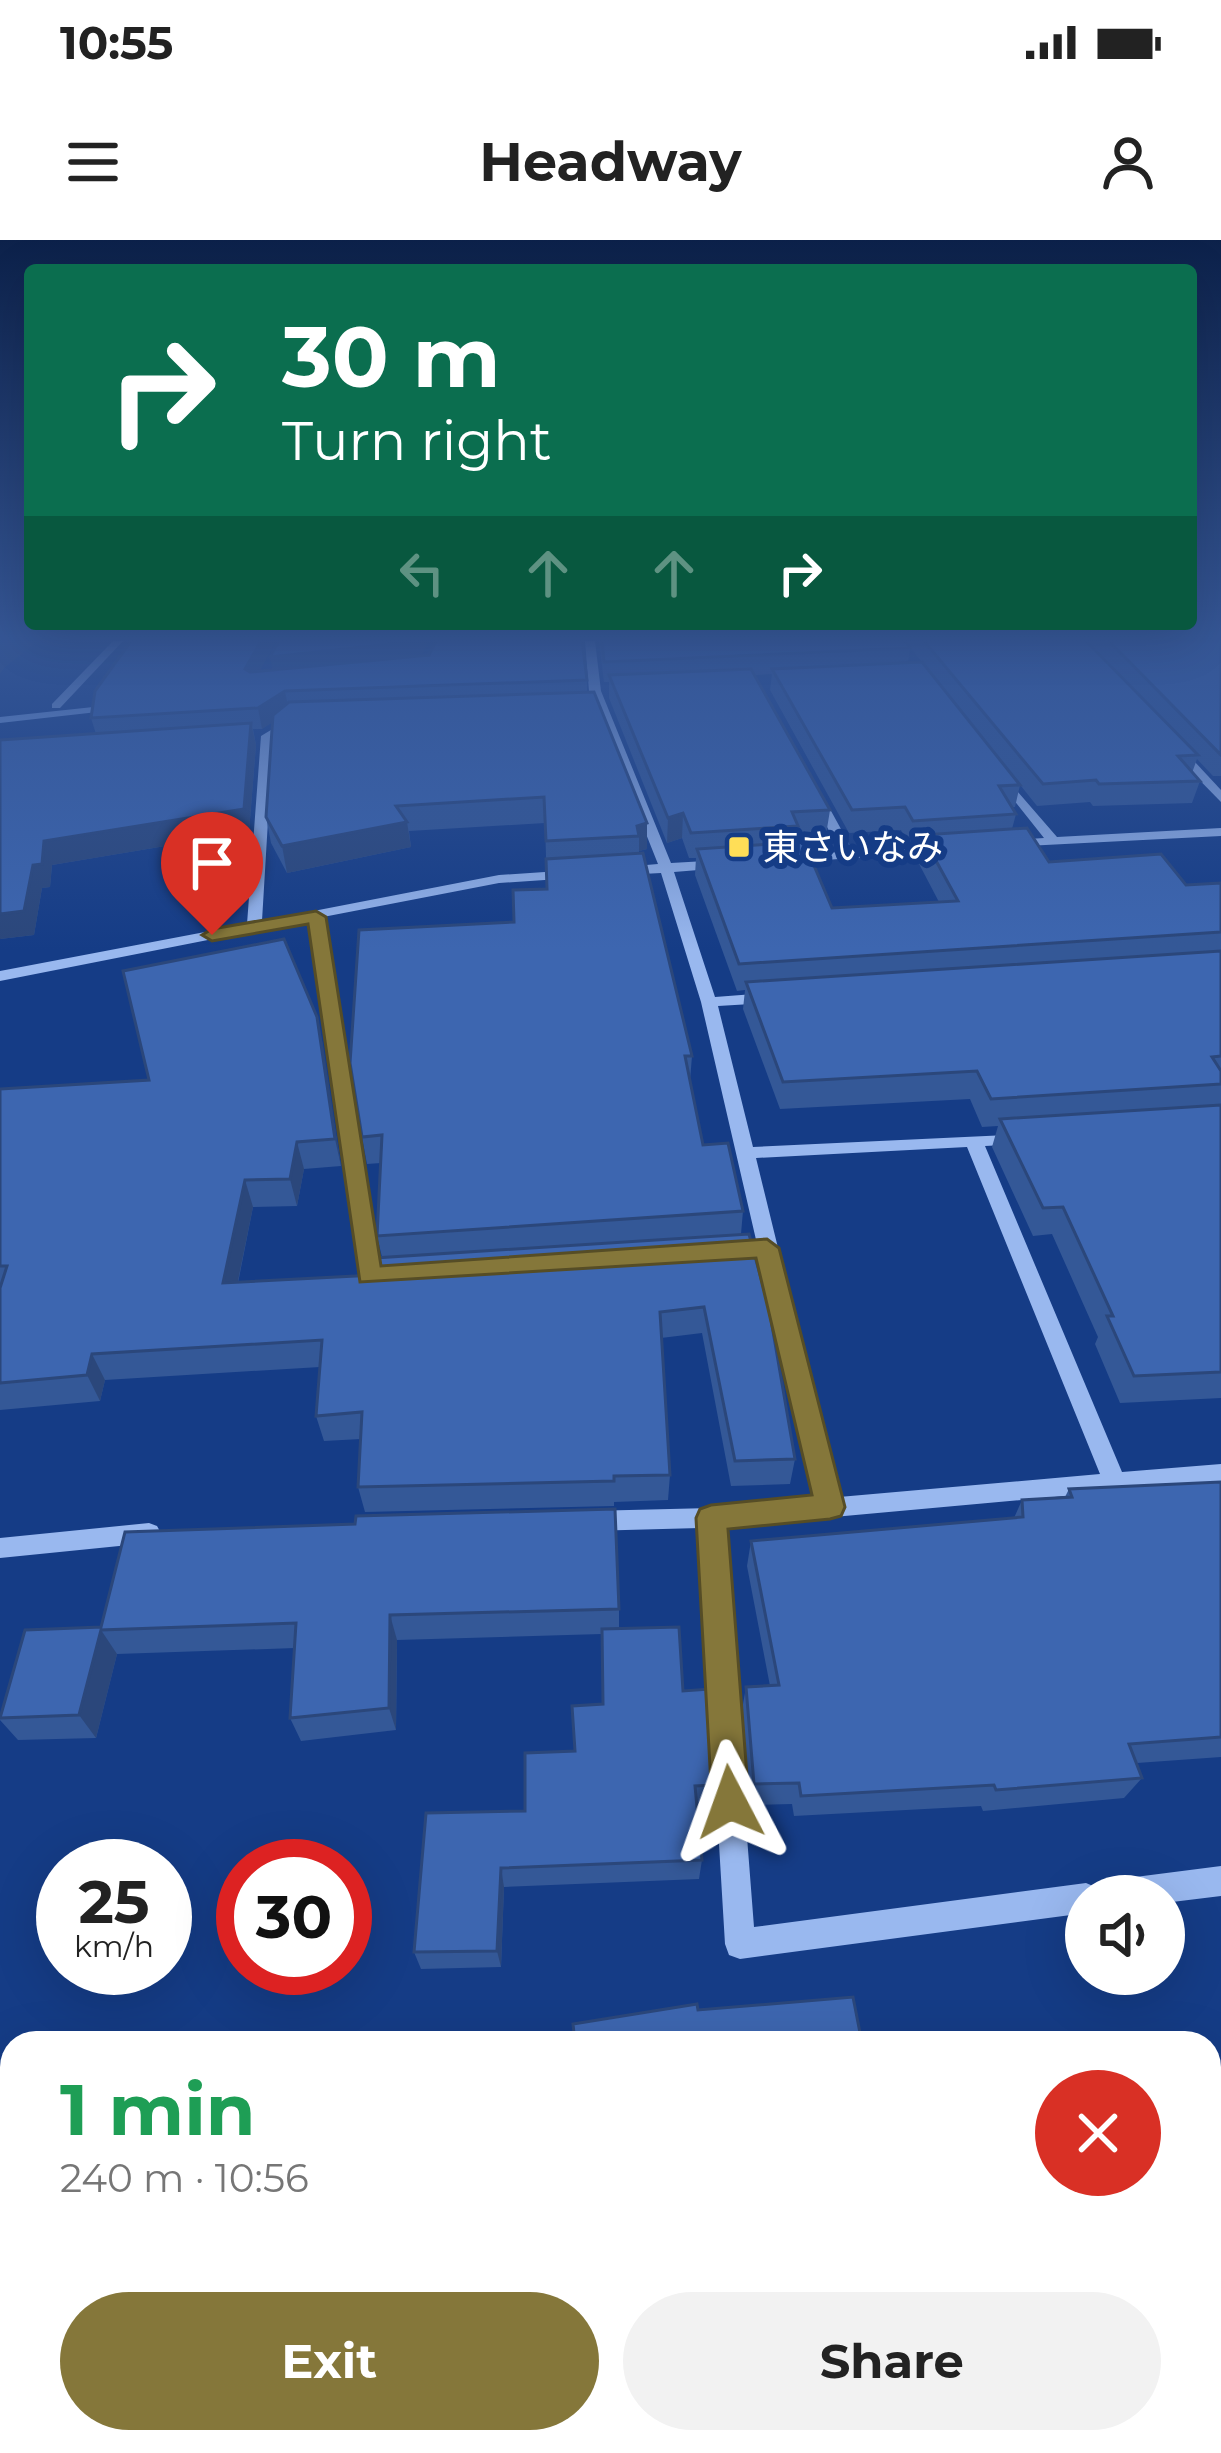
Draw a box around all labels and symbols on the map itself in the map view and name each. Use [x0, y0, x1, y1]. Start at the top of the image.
pin [161, 812, 263, 935]
place label: 東さいなみ [763, 825, 943, 869]
marker: 東さいなみ [726, 834, 752, 860]
position arrow [667, 1739, 793, 1865]
speed limit sign: 30 [216, 1839, 372, 1995]

